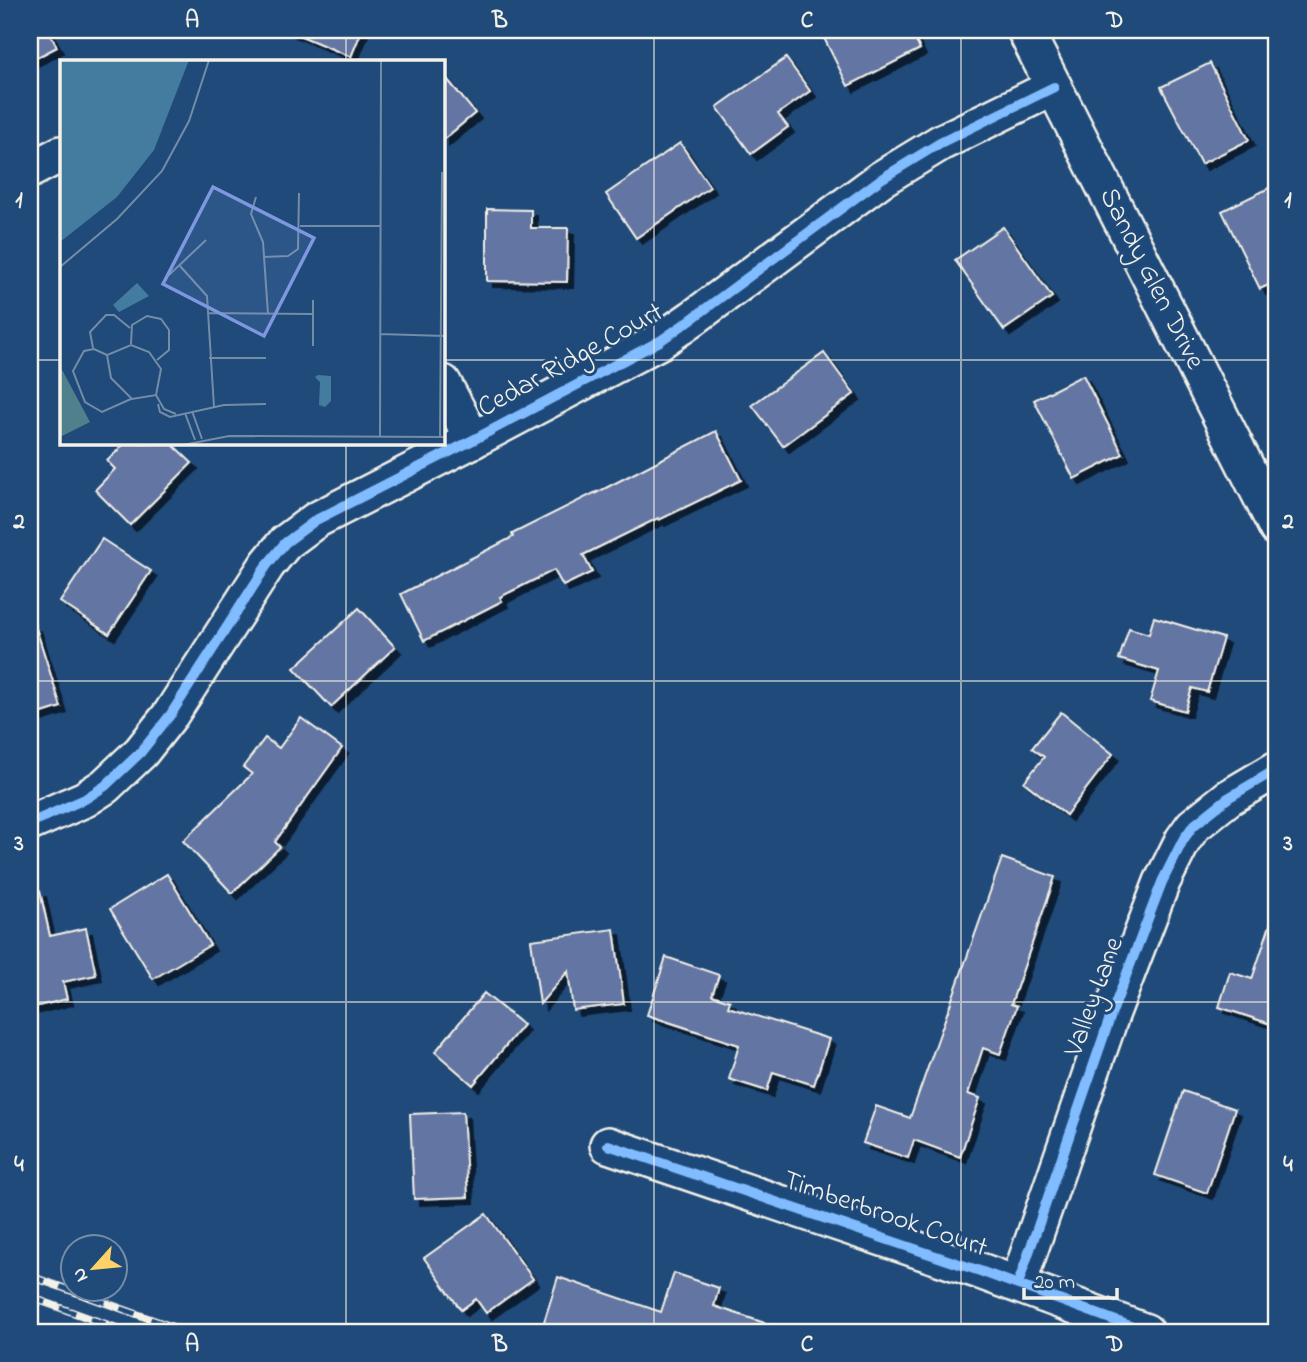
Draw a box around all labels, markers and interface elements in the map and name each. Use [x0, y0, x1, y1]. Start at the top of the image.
text: A [185, 5, 199, 38]
text: B [491, 5, 508, 38]
text: C [801, 5, 814, 38]
text: D [1106, 5, 1123, 38]
inset map [60, 60, 444, 444]
street label: Sandy Glen Drive [1087, 181, 1215, 377]
text: 1 [15, 185, 23, 218]
text: 1 [1284, 185, 1292, 218]
street label: Cedar Ridge Court [471, 293, 671, 429]
text: 2 [12, 506, 25, 539]
text: 2 [1281, 506, 1294, 539]
text: 3 [13, 828, 24, 861]
text: 3 [1282, 828, 1293, 861]
street label: Valley Lane [1054, 931, 1136, 1064]
text: 4 [14, 1149, 24, 1182]
text: 4 [1283, 1149, 1293, 1182]
street label: Timberbrook Court [777, 1161, 993, 1269]
north arrow [60, 1232, 130, 1302]
scale bar [1024, 1257, 1116, 1301]
text: N [66, 1263, 96, 1286]
text: 20 m [1034, 1268, 1075, 1298]
text: A [185, 1329, 199, 1362]
text: B [491, 1329, 508, 1362]
text: C [801, 1329, 814, 1362]
text: D [1106, 1329, 1123, 1362]

